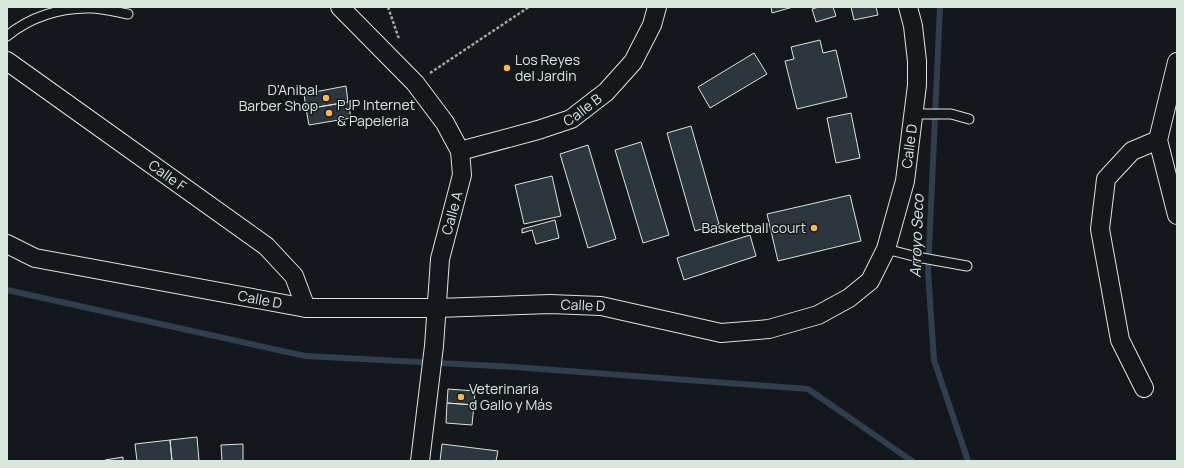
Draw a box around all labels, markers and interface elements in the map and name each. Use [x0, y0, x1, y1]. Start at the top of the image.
place label: Los Reyes del Jardin [515, 50, 580, 85]
marker: Los Reyes del Jardin [502, 63, 512, 73]
place label: D'Anibal Barber Shop [239, 80, 318, 115]
street label: Calle B [561, 89, 606, 130]
marker: D'Anibal Barber Shop [321, 93, 331, 103]
place label: PJP Internet & Papeleria [337, 95, 416, 130]
marker: PJP Internet & Papeleria [324, 108, 334, 118]
street label: Calle D [897, 123, 921, 169]
street label: Calle F [145, 155, 190, 195]
street label: Calle A [437, 189, 466, 237]
water label: Arroyo Seco [905, 193, 928, 278]
place label: Basketball court [702, 218, 806, 237]
marker: Basketball court [809, 223, 819, 233]
street label: Calle D [236, 286, 284, 312]
street label: Calle D [560, 294, 606, 315]
place label: Veterinaria d Gallo y Más [469, 379, 552, 414]
marker: Veterinaria d Gallo y Más [456, 392, 466, 402]

